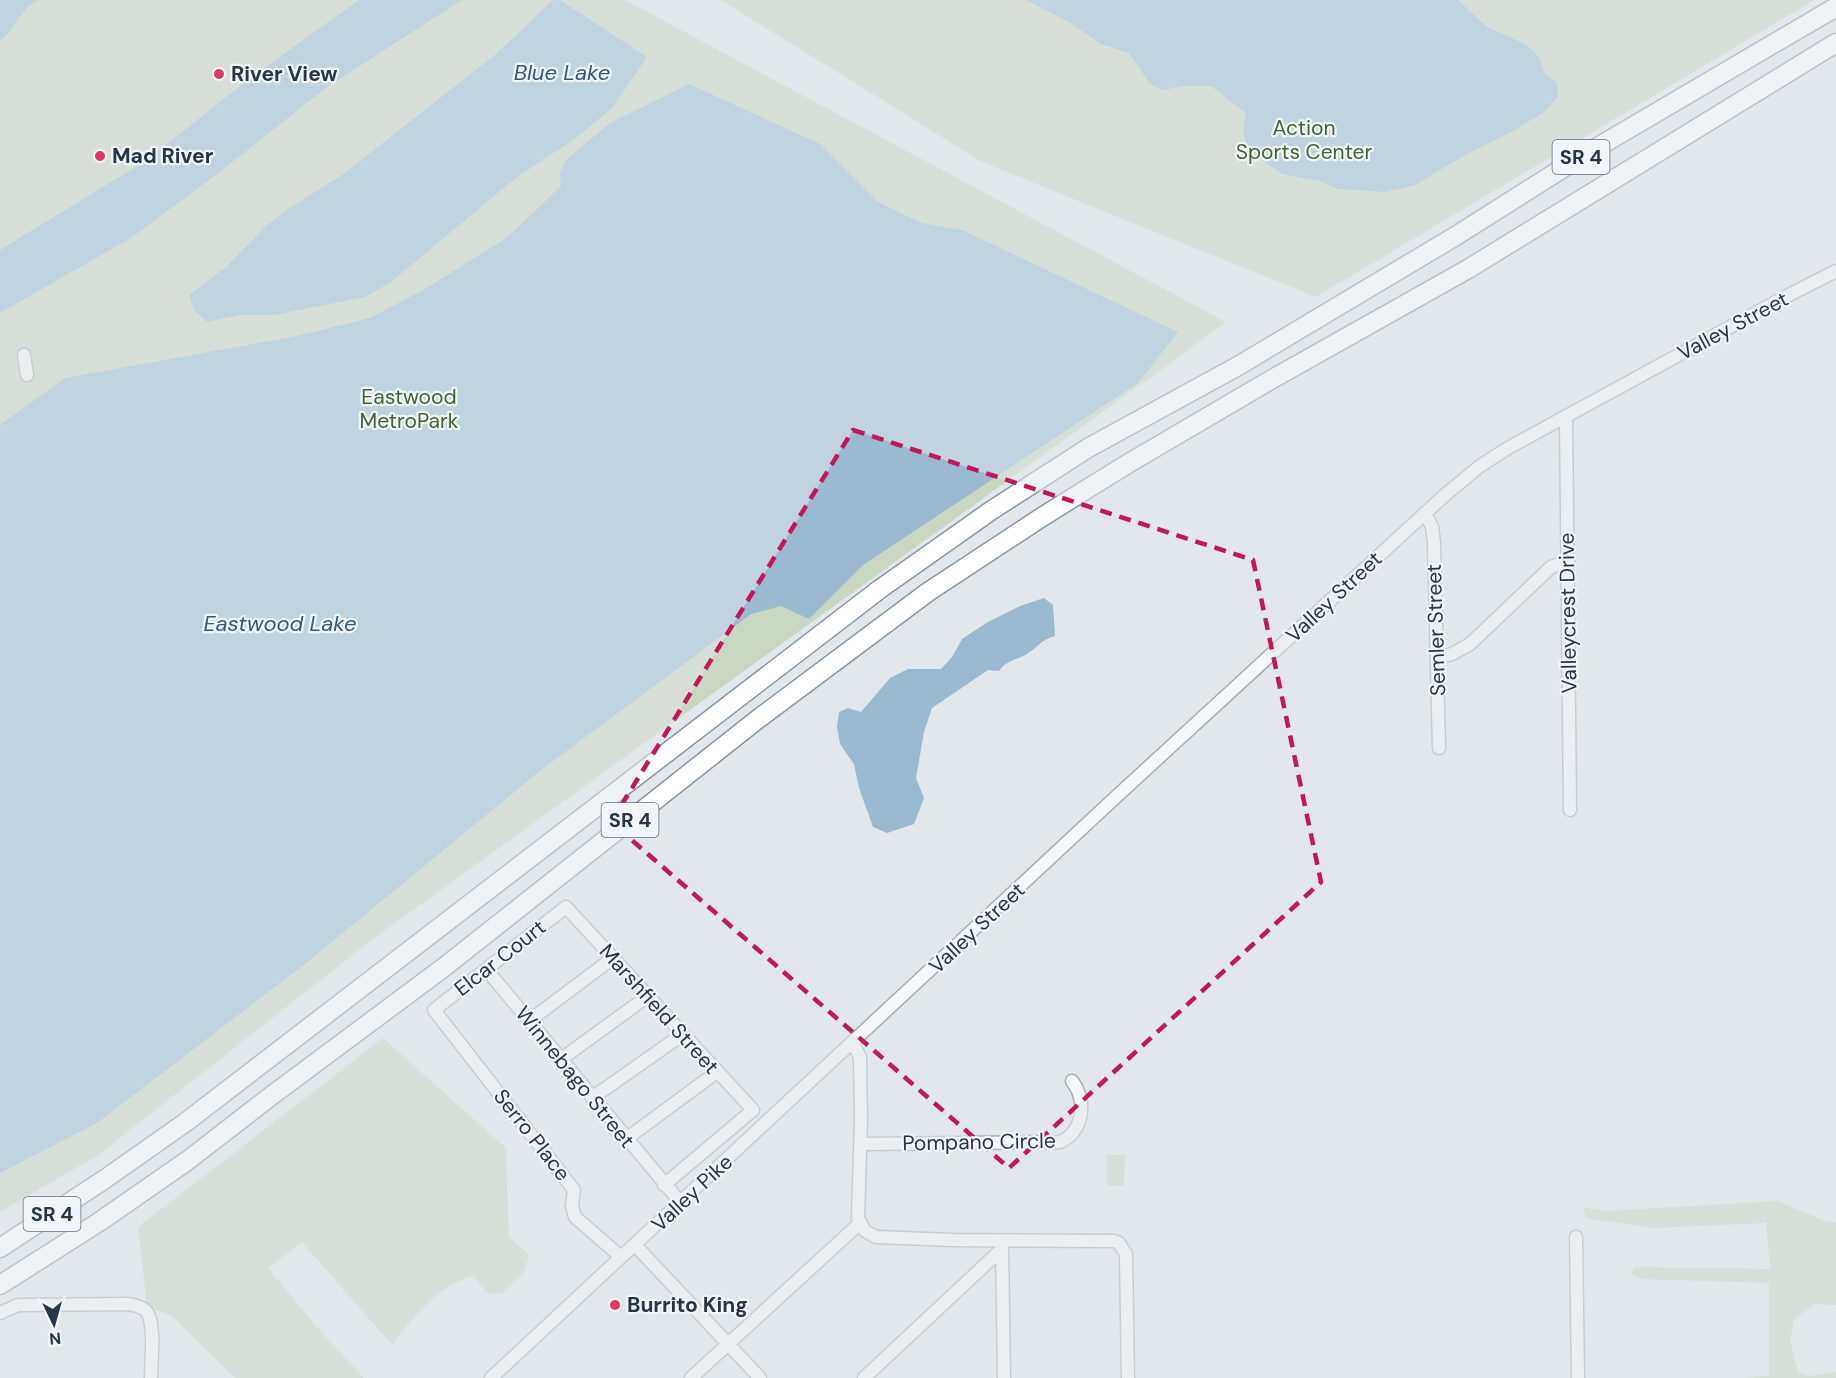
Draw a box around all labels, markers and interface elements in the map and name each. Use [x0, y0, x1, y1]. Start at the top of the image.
water label: Blue Lake [514, 58, 610, 87]
place label: River View [231, 60, 338, 88]
marker: River View [212, 67, 226, 81]
park label: Action Sports Center [1236, 114, 1373, 166]
road number: SR 4 [1552, 140, 1610, 174]
place label: Mad River [112, 142, 214, 170]
marker: Mad River [93, 149, 107, 163]
street label: Valley Street [1673, 285, 1793, 367]
park label: Eastwood MetroPark [360, 383, 459, 435]
street label: Valleycrest Drive [1553, 532, 1583, 694]
street label: Valley Street [1280, 545, 1388, 649]
street label: Semler Street [1420, 563, 1452, 697]
water label: Eastwood Lake [203, 609, 357, 638]
road number: SR 4 [602, 803, 658, 837]
street label: Valley Street [923, 876, 1031, 980]
street label: Elcar Court [448, 913, 552, 1003]
street label: Marshfield Street [593, 938, 725, 1080]
street label: Winnebago Street [509, 1000, 641, 1154]
street label: Serro Place [487, 1083, 577, 1187]
street label: Pompano Circle [902, 1127, 1056, 1157]
street label: Valley Pike [645, 1148, 739, 1238]
road number: SR 4 [23, 1197, 80, 1231]
place label: Burrito King [627, 1291, 748, 1319]
north arrow [24, 1294, 84, 1354]
marker: Burrito King [608, 1298, 622, 1312]
text: N [49, 1327, 62, 1349]

